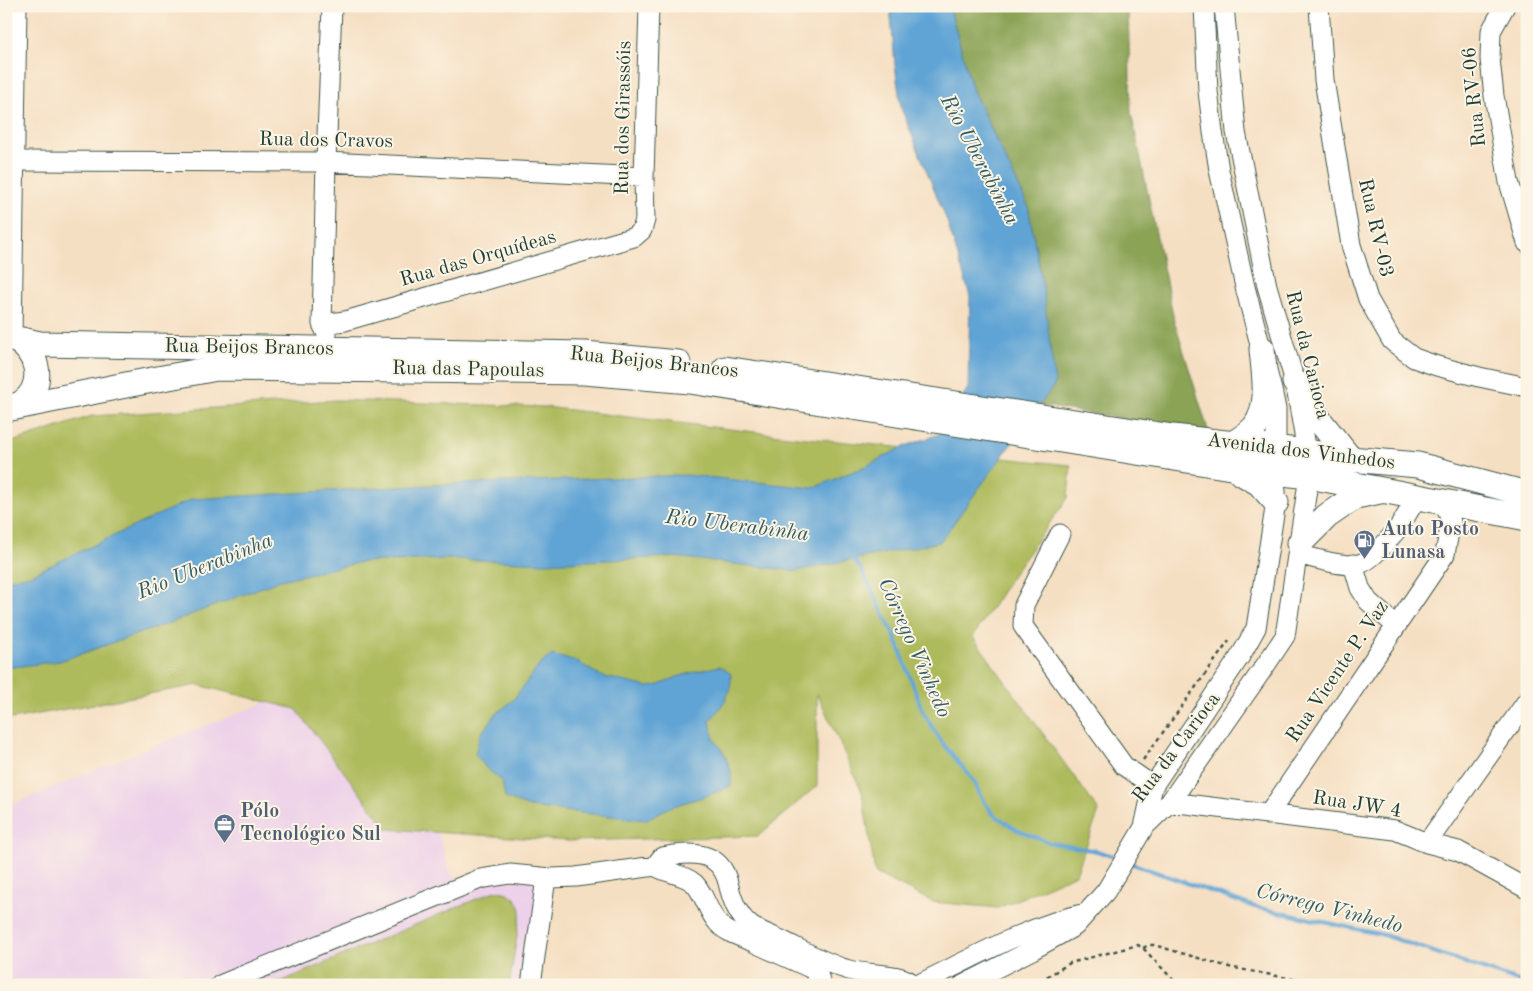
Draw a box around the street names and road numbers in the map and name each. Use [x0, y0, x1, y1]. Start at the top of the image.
street label: Rua dos Girassóis [613, 41, 635, 195]
street label: Rua RV-06 [1460, 46, 1490, 148]
street label: Rua dos Cravos [259, 130, 393, 152]
street label: Rua RV-03 [1354, 177, 1396, 279]
street label: Rua das Orquídeas [398, 227, 558, 291]
street label: Rua da Carioca [1281, 289, 1333, 421]
street label: Rua Beijos Brancos [164, 337, 334, 359]
street label: Rua Beijos Brancos [569, 344, 739, 382]
street label: Rua das Papoulas [392, 359, 544, 381]
street label: Avenida dos Vinhedos [1206, 431, 1396, 473]
street label: Rua Vicente P. Vaz [1283, 597, 1393, 747]
street label: Rua da Carioca [1129, 689, 1225, 807]
street label: Rua JW 4 [1311, 788, 1403, 822]

